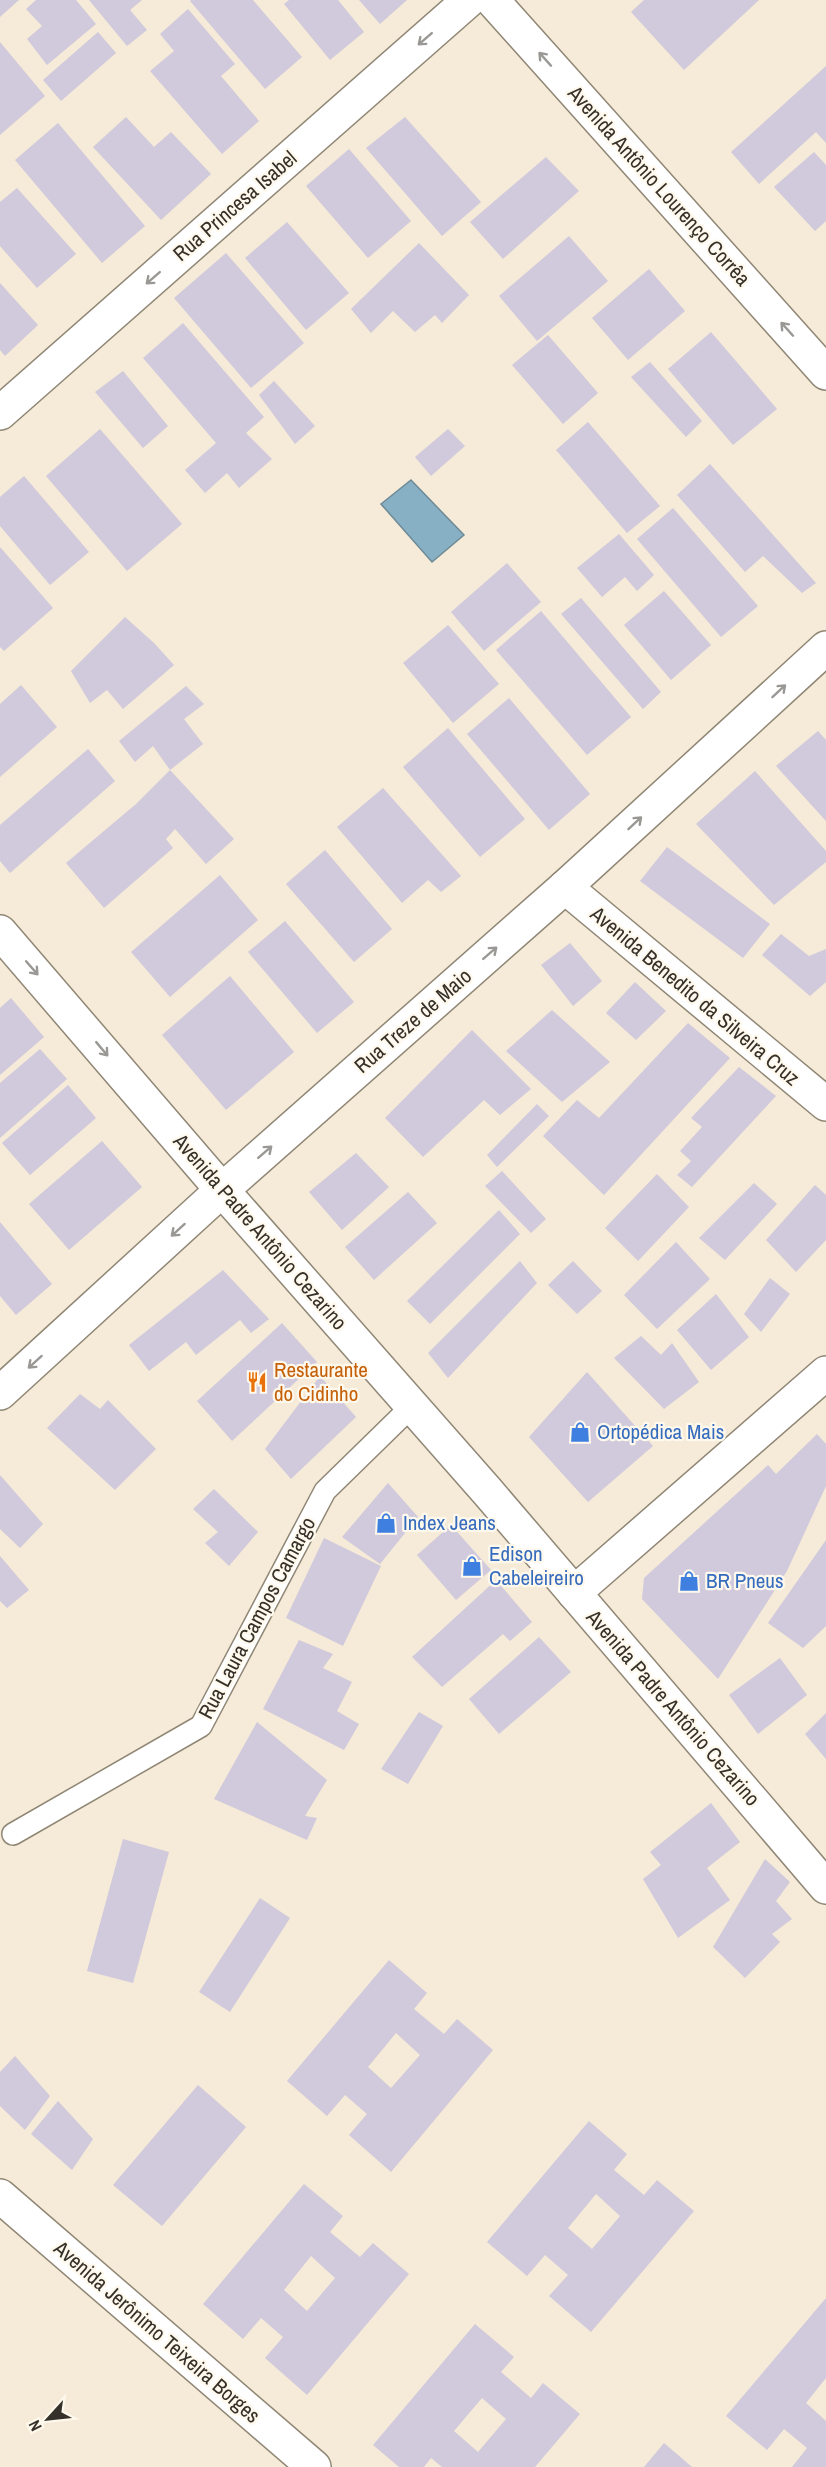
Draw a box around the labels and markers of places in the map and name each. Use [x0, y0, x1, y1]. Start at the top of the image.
place label: Restaurante do Cidinho [274, 1355, 368, 1408]
restaurant icon: Restaurante do Cidinho [245, 1370, 269, 1394]
place label: Ortopédica Mais [597, 1417, 724, 1446]
shop icon: Ortopédica Mais [568, 1420, 592, 1444]
place label: Index Jeans [403, 1508, 496, 1537]
shop icon: Index Jeans [374, 1511, 398, 1535]
place label: Edison Cabeleireiro [489, 1539, 584, 1592]
shop icon: Edison Cabeleireiro [460, 1554, 484, 1578]
place label: BR Pneus [706, 1566, 784, 1595]
shop icon: BR Pneus [677, 1569, 701, 1593]

